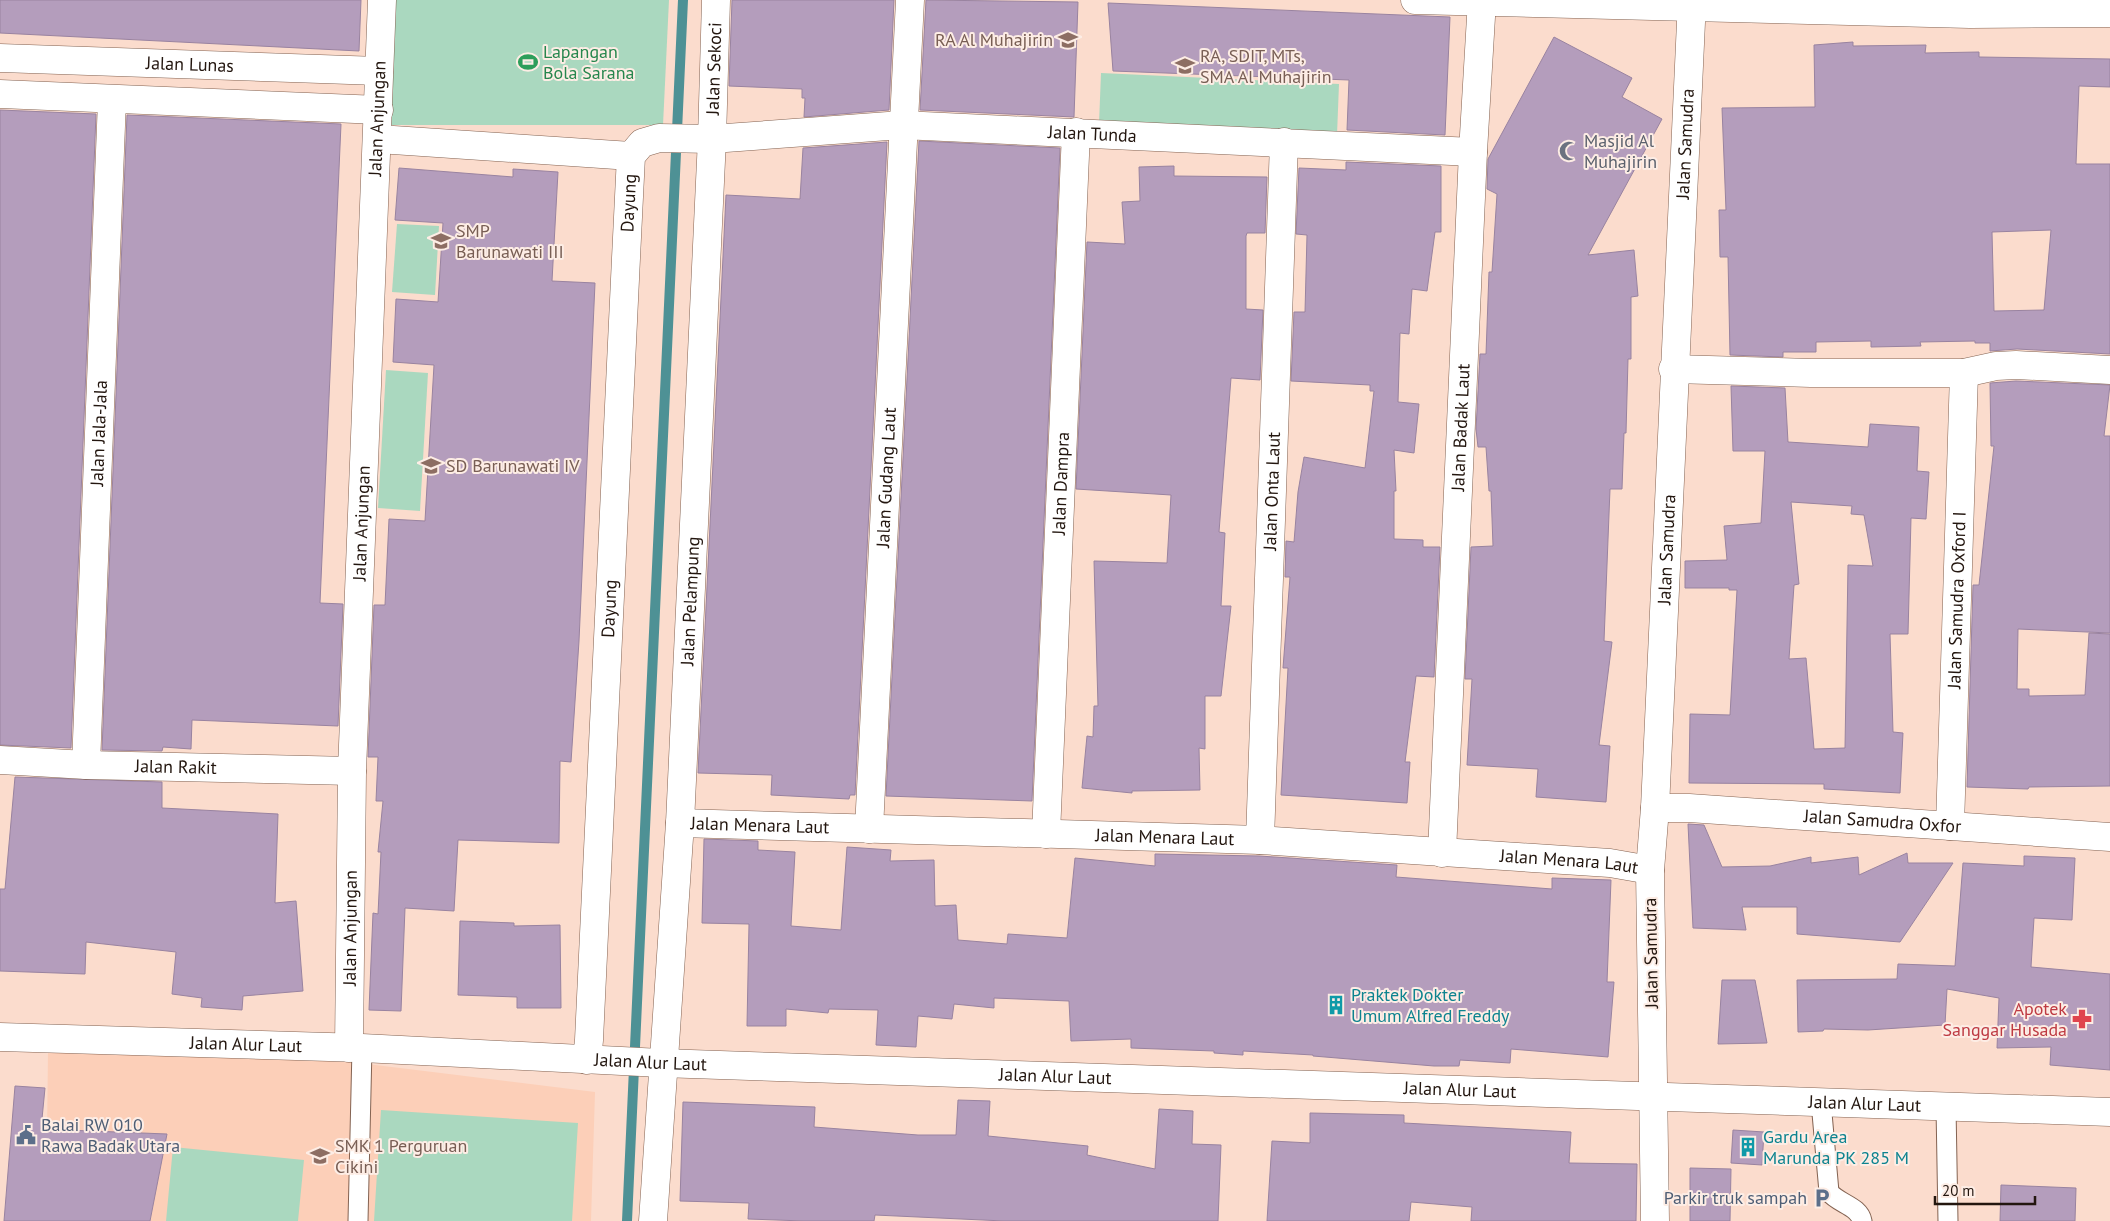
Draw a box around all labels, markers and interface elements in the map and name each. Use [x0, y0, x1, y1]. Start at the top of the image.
street label: Jalan Sekoci [701, 22, 726, 116]
place label: RA Al Muhajirin [935, 28, 1053, 51]
school or university icon: RA Al Muhajirin [1057, 29, 1079, 51]
place label: Lapangan Bola Sarana [543, 40, 634, 84]
place label: RA, SDIT, MTs, SMA Al Muhajirin [1200, 44, 1332, 88]
street label: Jalan Lunas [144, 51, 234, 77]
sports icon: Lapangan Bola Sarana [517, 51, 539, 73]
school or university icon: RA, SDIT, MTs, SMA Al Muhajirin [1174, 55, 1196, 77]
street label: Jalan Anjungan [363, 60, 391, 178]
street label: Jalan Samudra [1671, 88, 1699, 201]
street label: Jalan Tunda [1047, 120, 1137, 147]
place label: Masjid Al Muhajirin [1584, 129, 1657, 173]
mosque icon: Masjid Al Muhajirin [1558, 140, 1580, 162]
street label: Dayung [615, 173, 641, 233]
place label: SMP Barunawati III [456, 219, 564, 263]
school or university icon: SMP Barunawati III [430, 230, 452, 252]
street label: Jalan Badak Laut [1446, 363, 1475, 493]
street label: Jalan Jala-Jala [85, 380, 112, 488]
street label: Jalan Gudang Laut [871, 407, 901, 549]
street label: Jalan Dampra [1047, 431, 1074, 536]
street label: Jalan Onta Laut [1258, 431, 1285, 552]
place label: SD Barunawati IV [446, 454, 580, 477]
school or university icon: SD Barunawati IV [420, 455, 442, 477]
street label: Jalan Anjungan [347, 465, 375, 582]
street label: Jalan Samudra [1652, 494, 1680, 606]
street label: Jalan Samudra Oxford I [1942, 511, 1971, 690]
street label: Jalan Pelampung [675, 536, 704, 667]
street label: Dayung [596, 579, 622, 638]
street label: Jalan Rakit [134, 754, 217, 779]
street label: Jalan Samudra Oxfor [1802, 804, 1962, 838]
street label: Jalan Menara Laut [689, 811, 830, 838]
street label: Jalan Menara Laut [1094, 823, 1235, 850]
street label: Jalan Menara Laut [1498, 844, 1640, 879]
street label: Jalan Anjungan [338, 870, 362, 987]
street label: Jalan Samudra [1638, 898, 1663, 1009]
place label: Praktek Dokter Umum Alfred Freddy [1351, 983, 1510, 1027]
building icon: Praktek Dokter Umum Alfred Freddy [1325, 994, 1347, 1016]
place label: Apotek Sanggar Husada [1943, 997, 2067, 1041]
pharmacy icon: Apotek Sanggar Husada [2071, 1008, 2093, 1030]
street label: Jalan Alur Laut [188, 1031, 303, 1057]
street label: Jalan Alur Laut [593, 1048, 707, 1076]
street label: Jalan Alur Laut [998, 1062, 1112, 1089]
street label: Jalan Alur Laut [1402, 1076, 1517, 1103]
street label: Jalan Alur Laut [1807, 1090, 1921, 1117]
place label: Balai RW 010 Rawa Badak Utara [41, 1113, 180, 1157]
public building icon: Balai RW 010 Rawa Badak Utara [15, 1124, 37, 1146]
place label: Gardu Area Marunda PK 285 M [1763, 1125, 1909, 1169]
place label: SMK 1 Perguruan Cikini [335, 1134, 467, 1178]
building icon: Gardu Area Marunda PK 285 M [1737, 1136, 1759, 1158]
school or university icon: SMK 1 Perguruan Cikini [309, 1145, 331, 1167]
scale bar [1935, 1174, 2035, 1206]
text: 20 m [1942, 1181, 1975, 1200]
place label: Parkir truk sampah [1664, 1186, 1807, 1209]
parking icon: Parkir truk sampah [1811, 1187, 1833, 1209]

